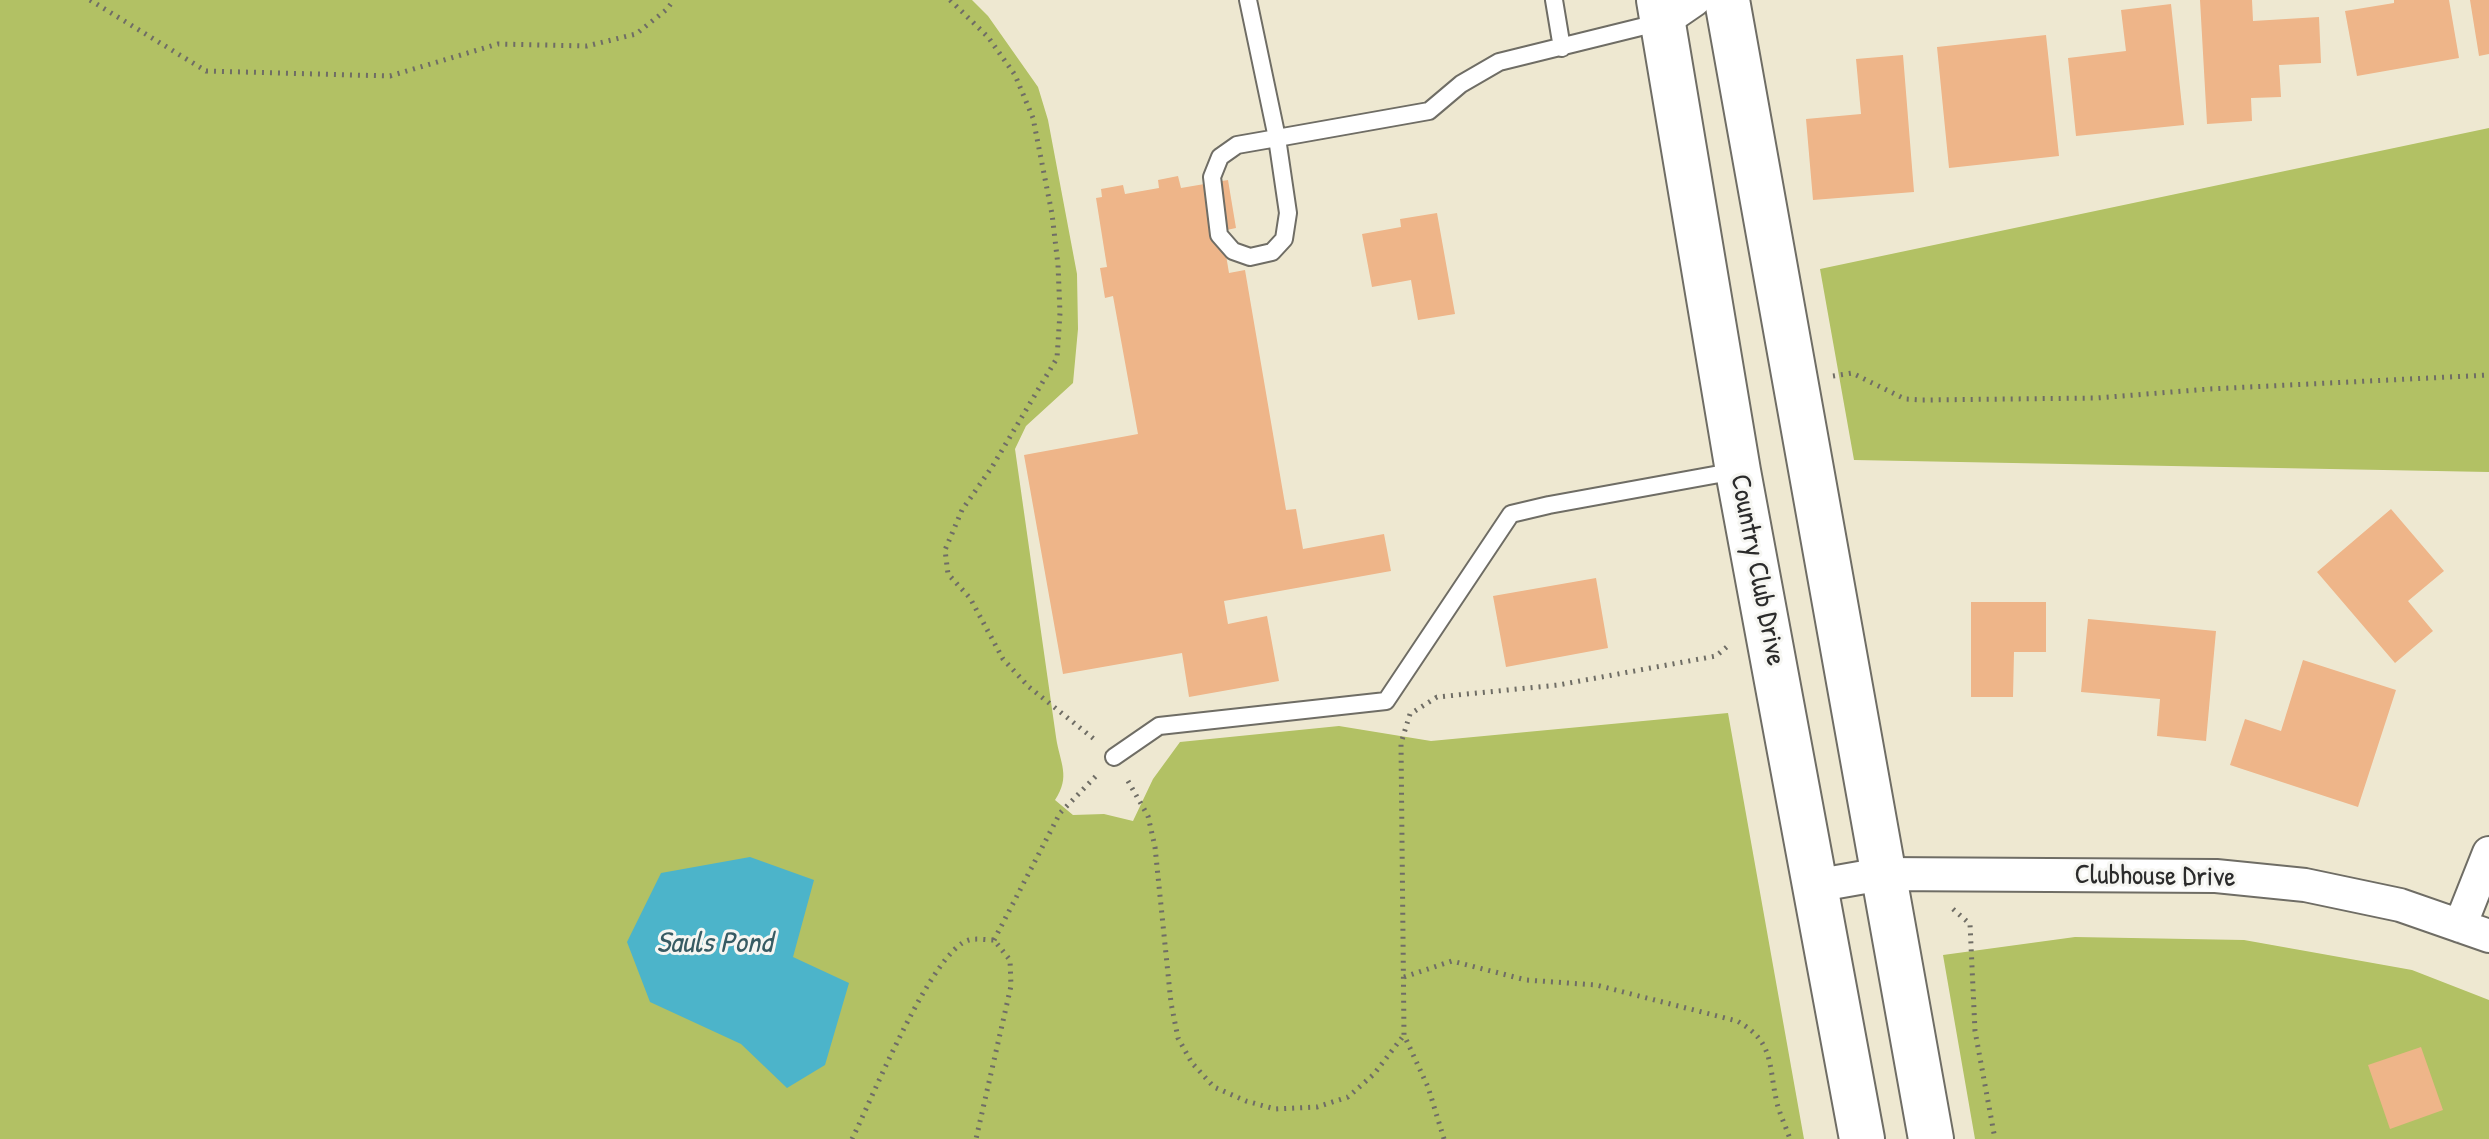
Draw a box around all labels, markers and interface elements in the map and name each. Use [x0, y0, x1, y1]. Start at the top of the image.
street label: Country Club Drive [1722, 472, 1792, 668]
street label: Clubhouse Drive [2074, 859, 2236, 895]
water label: Sauls Pond [656, 926, 772, 962]

